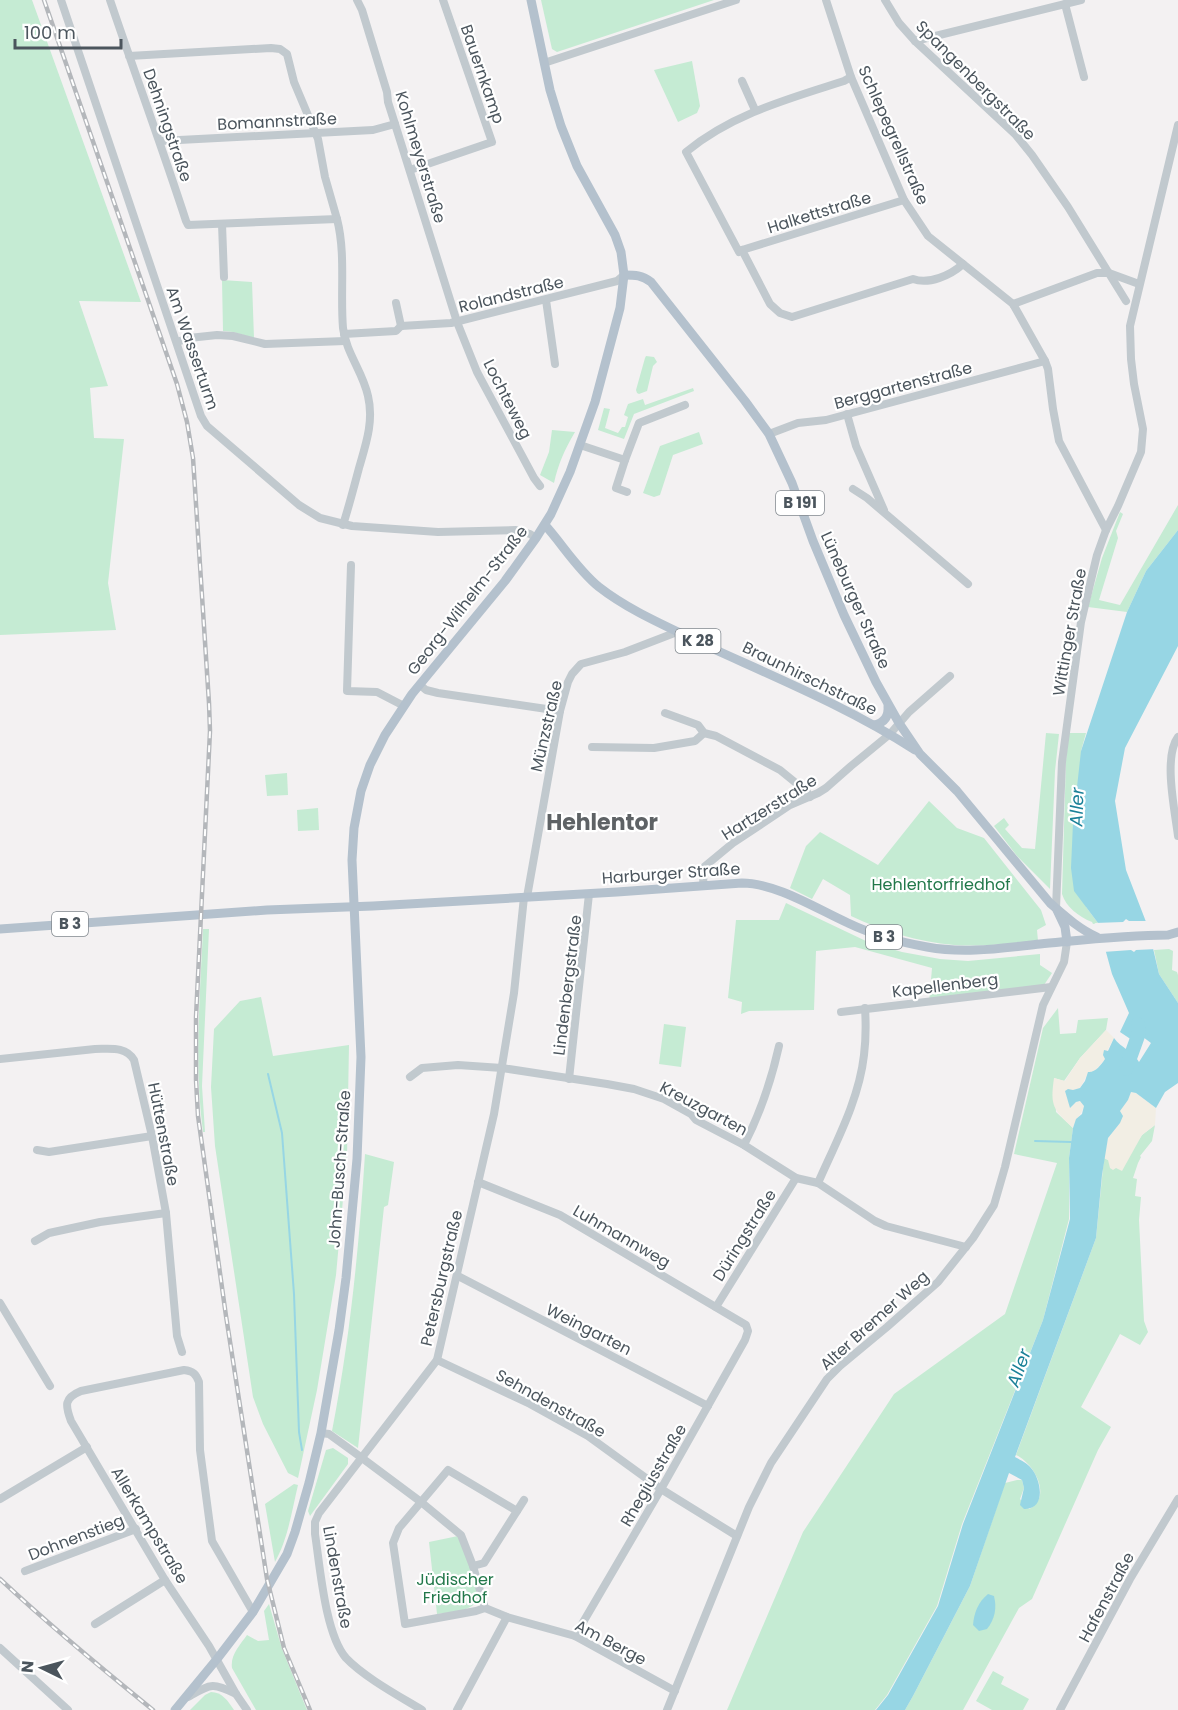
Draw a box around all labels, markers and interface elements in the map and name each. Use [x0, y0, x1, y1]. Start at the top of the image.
scale bar [15, 12, 122, 50]
street label: Spangenbergstraße [910, 15, 1041, 146]
text: 100 m [24, 20, 76, 45]
street label: Bauernkamp [455, 22, 510, 127]
street label: Schlepegrellstraße [852, 62, 935, 209]
street label: Dehningstraße [137, 65, 198, 185]
street label: Kohlmeyerstraße [389, 88, 452, 226]
street label: Bomannstraße [217, 107, 337, 136]
street label: Halkettstraße [764, 186, 874, 239]
street label: Rolandstraße [456, 270, 566, 319]
street label: Am Wasserturm [161, 283, 224, 413]
street label: Lochteweg [478, 355, 537, 443]
street label: Berggartenstraße [832, 356, 975, 415]
road number: B 191 [776, 491, 824, 515]
street label: Georg-Wilhelm-Straße [402, 521, 533, 680]
street label: Lüneburger Straße [815, 528, 896, 673]
street label: Wittinger Straße [1047, 566, 1092, 698]
road number: K 28 [676, 629, 720, 653]
street label: Braunhirschstraße [739, 636, 881, 721]
street label: Münzstraße [525, 678, 568, 774]
street label: Hartzerstraße [717, 769, 821, 846]
water label: Aller [1063, 786, 1090, 828]
district label: Hehlentor [546, 807, 658, 838]
street label: Harburger Straße [601, 857, 741, 890]
park label: Hehlentorfriedhof [871, 873, 1011, 896]
road number: B 3 [52, 912, 88, 936]
street label: Lindenbergstraße [547, 913, 588, 1057]
road number: B 3 [866, 925, 902, 949]
street label: Kapellenberg [891, 968, 999, 1003]
street label: Kreuzgarten [656, 1076, 752, 1141]
street label: Hüttenstraße [142, 1080, 185, 1188]
street label: John-Busch-Straße [323, 1089, 356, 1249]
street label: Düringstraße [707, 1185, 782, 1286]
street label: Luhmannweg [569, 1199, 675, 1274]
street label: Petersburgstraße [415, 1208, 468, 1348]
street label: Alter Bremer Weg [815, 1265, 934, 1376]
street label: Weingarten [542, 1298, 636, 1361]
water label: Aller [1000, 1344, 1037, 1391]
street label: Sehndenstraße [492, 1364, 610, 1443]
street label: Rhegiusstraße [615, 1420, 692, 1531]
street label: Allerkampstraße [106, 1462, 194, 1588]
street label: Dohnenstieg [25, 1509, 127, 1566]
street label: Lindenstraße [317, 1524, 358, 1630]
street label: Hafenstraße [1073, 1548, 1140, 1646]
park label: Jüdischer Friedhof [416, 1568, 494, 1609]
street label: Am Berge [571, 1614, 651, 1671]
north arrow [12, 1638, 72, 1698]
text: N [16, 1660, 40, 1674]

